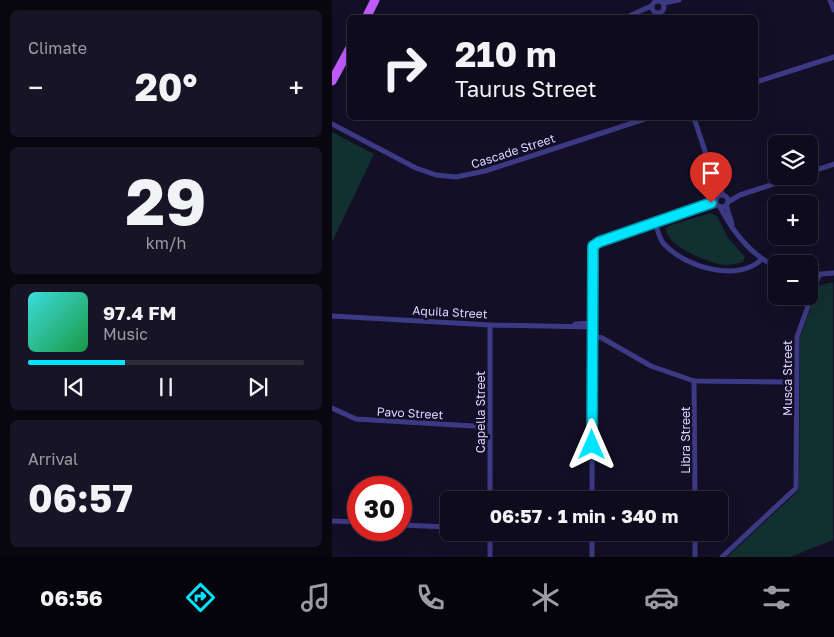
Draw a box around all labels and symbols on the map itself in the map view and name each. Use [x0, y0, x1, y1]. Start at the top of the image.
street label: Cascade Street [469, 130, 557, 172]
pin [690, 152, 732, 203]
street label: Aquila Street [412, 303, 488, 321]
street label: Musca Street [780, 340, 795, 416]
street label: Capella Street [473, 371, 488, 453]
street label: Pavo Street [376, 404, 444, 422]
street label: Libra Street [678, 406, 693, 474]
position arrow [565, 418, 617, 470]
speed limit sign: 30 [347, 476, 412, 541]

